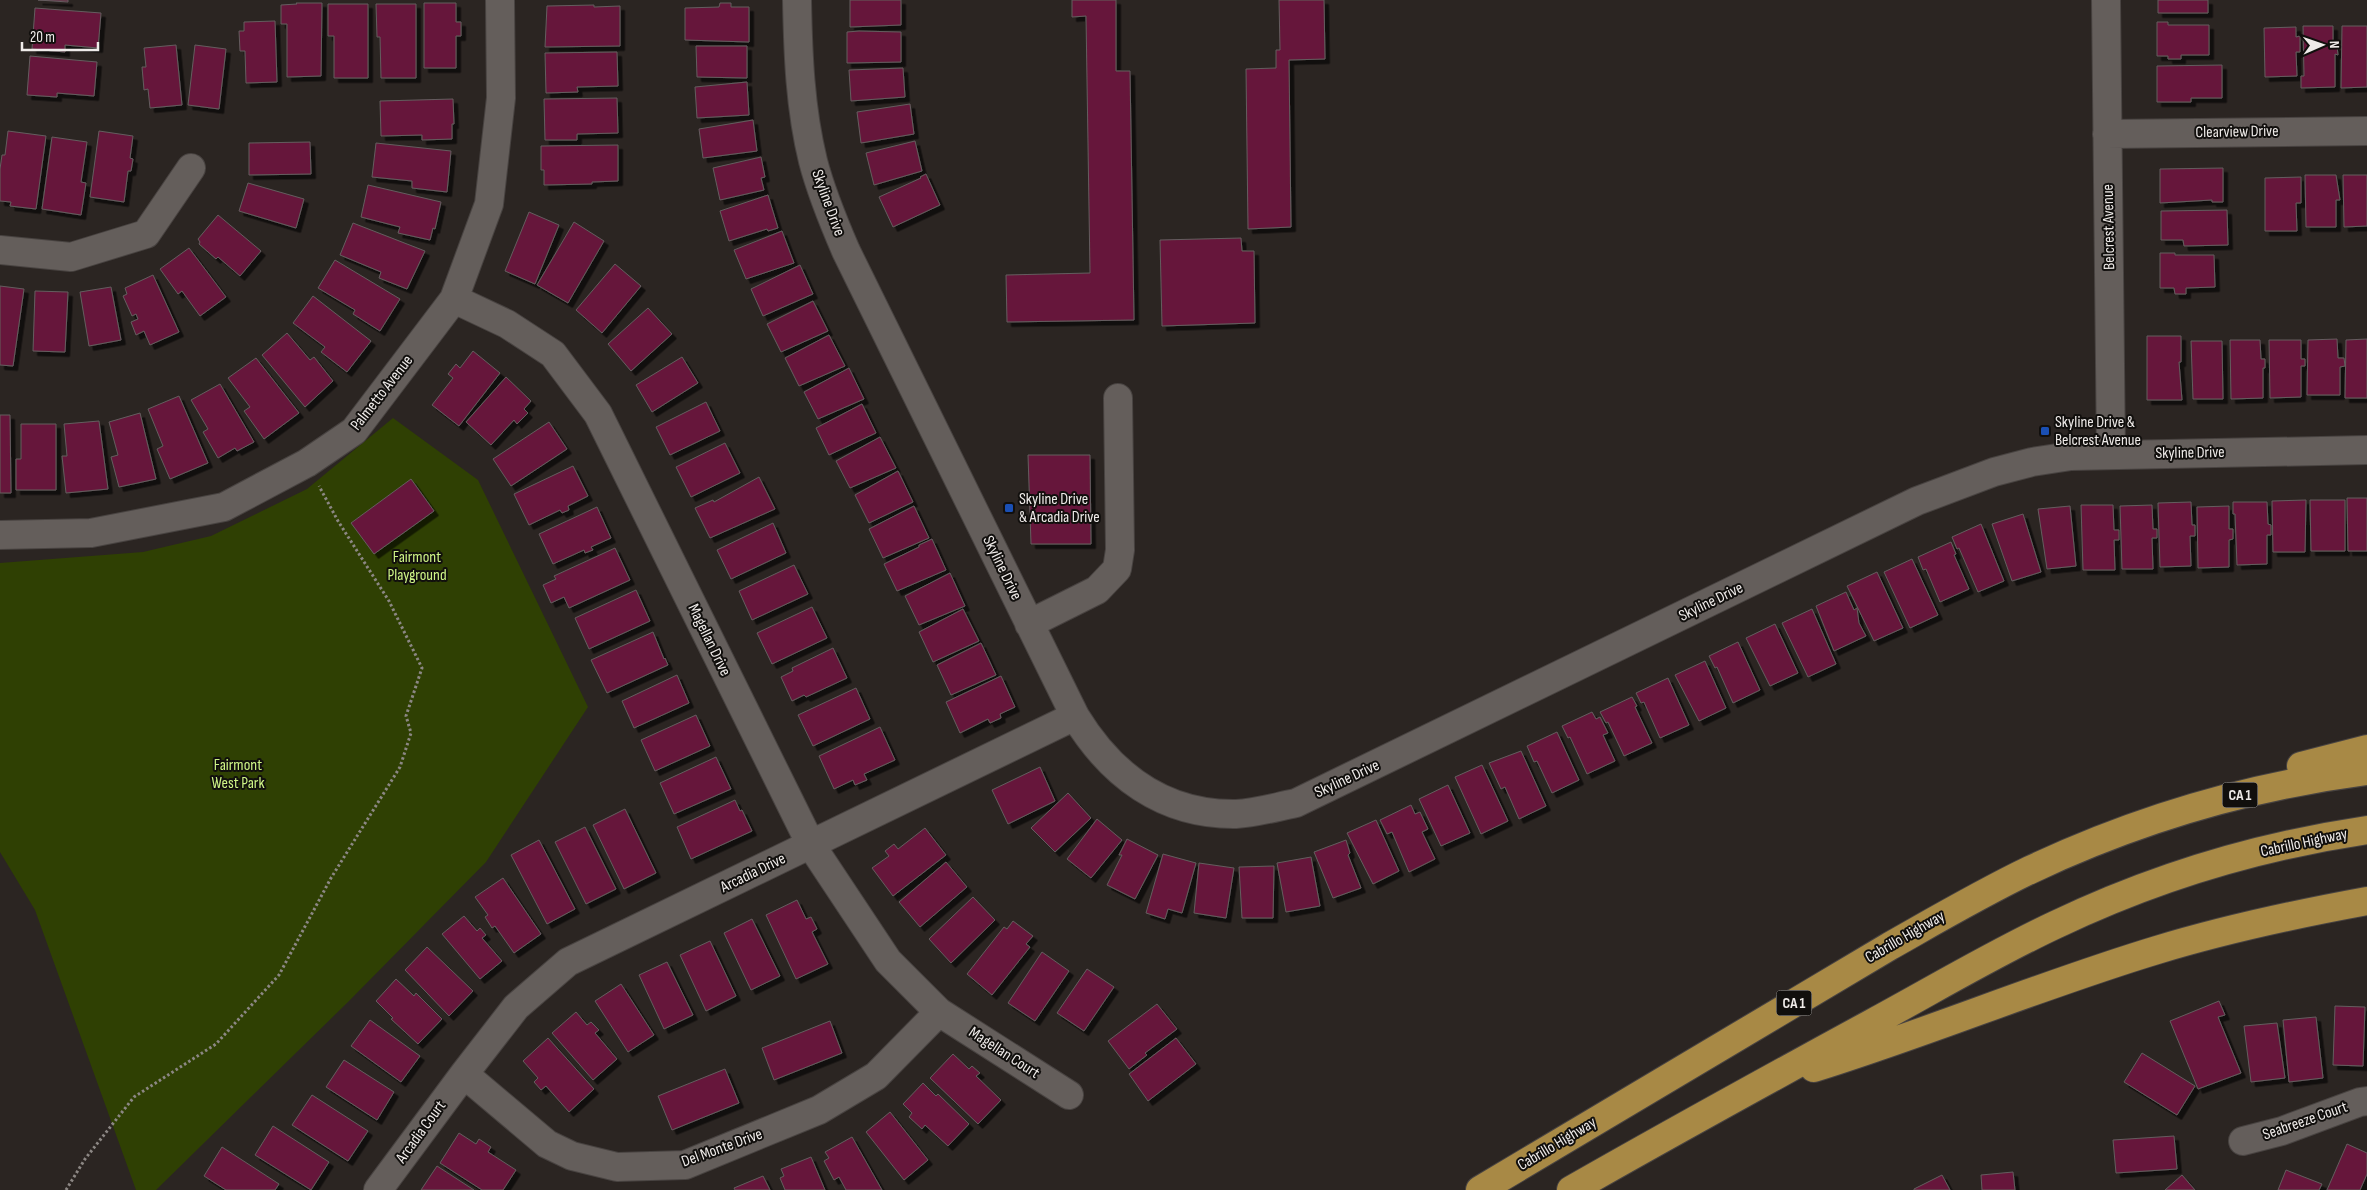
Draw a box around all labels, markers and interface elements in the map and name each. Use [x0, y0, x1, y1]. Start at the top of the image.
scale bar [22, 20, 99, 52]
north arrow [2297, 20, 2347, 70]
text: 20 m [30, 28, 55, 47]
text: N [2326, 41, 2343, 49]
street label: Clearview Drive [2195, 122, 2279, 142]
street label: Skyline Drive [807, 167, 849, 239]
street label: Belcrest Avenue [2099, 184, 2119, 270]
street label: Palmetto Avenue [347, 352, 417, 434]
place label: Skyline Drive & Belcrest Avenue [2055, 413, 2141, 450]
marker: Skyline Drive & Belcrest Avenue [2039, 425, 2051, 437]
street label: Skyline Drive [2155, 443, 2225, 463]
place label: Skyline Drive & Arcadia Drive [1019, 490, 1100, 527]
marker: Skyline Drive & Arcadia Drive [1003, 502, 1015, 514]
street label: Skyline Drive [978, 533, 1026, 603]
park label: Fairmont Playground [387, 548, 447, 585]
street label: Skyline Drive [1676, 578, 1746, 626]
street label: Magellan Drive [683, 601, 735, 679]
park label: Fairmont West Park [211, 756, 265, 793]
street label: Skyline Drive [1312, 756, 1382, 802]
road number: CA 1 [2222, 782, 2258, 808]
street label: Cabrillo Highway [2259, 825, 2349, 861]
street label: Arcadia Drive [716, 849, 789, 897]
street label: Cabrillo Highway [1862, 907, 1948, 967]
road number: CA 1 [1776, 990, 1812, 1016]
street label: Magellan Court [965, 1023, 1043, 1083]
street label: Arcadia Court [391, 1097, 450, 1168]
street label: Seabreeze Court [2260, 1098, 2350, 1144]
street label: Cabrillo Highway [1514, 1113, 1600, 1175]
street label: Del Monte Drive [679, 1125, 765, 1171]

